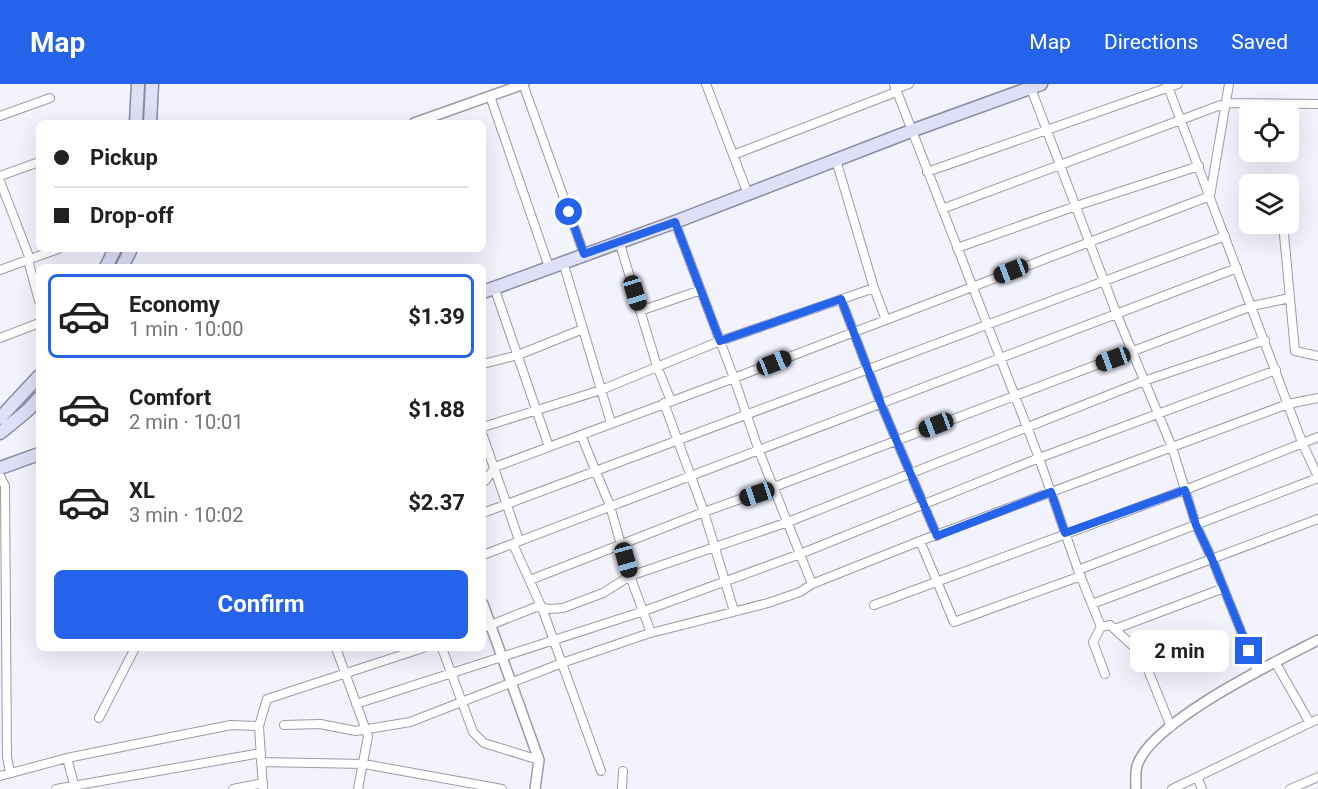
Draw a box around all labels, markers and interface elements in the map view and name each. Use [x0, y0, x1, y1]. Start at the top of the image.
text: Map [30, 26, 85, 59]
text: Map [1029, 30, 1071, 54]
text: Directions [1104, 30, 1198, 54]
text: Saved [1231, 30, 1288, 54]
map controls [1239, 102, 1299, 234]
button: locate [1239, 102, 1299, 162]
text: Pickup [90, 145, 158, 170]
button: layers [1239, 174, 1299, 234]
route start [555, 198, 582, 225]
text: Drop-off [90, 203, 174, 228]
car [991, 256, 1031, 286]
car [621, 273, 649, 313]
icon: car [57, 289, 111, 343]
text: Economy [129, 292, 220, 317]
text: $1.39 [408, 304, 465, 329]
text: 1 min · 10:00 [129, 317, 244, 341]
car [1093, 344, 1133, 374]
car [754, 348, 794, 378]
icon: car [57, 382, 111, 436]
text: Comfort [129, 385, 211, 410]
text: $1.88 [408, 397, 465, 422]
text: 2 min · 10:01 [129, 410, 244, 434]
car [916, 410, 956, 440]
icon: car [57, 475, 111, 529]
text: XL [129, 478, 155, 503]
car [737, 480, 777, 508]
text: $2.37 [408, 490, 465, 515]
text: 3 min · 10:02 [129, 503, 244, 527]
car [612, 540, 640, 580]
button: Confirm [54, 570, 468, 639]
callout: 2 min [1129, 630, 1228, 672]
route end [1235, 637, 1262, 664]
text: 2 min [1154, 639, 1205, 663]

